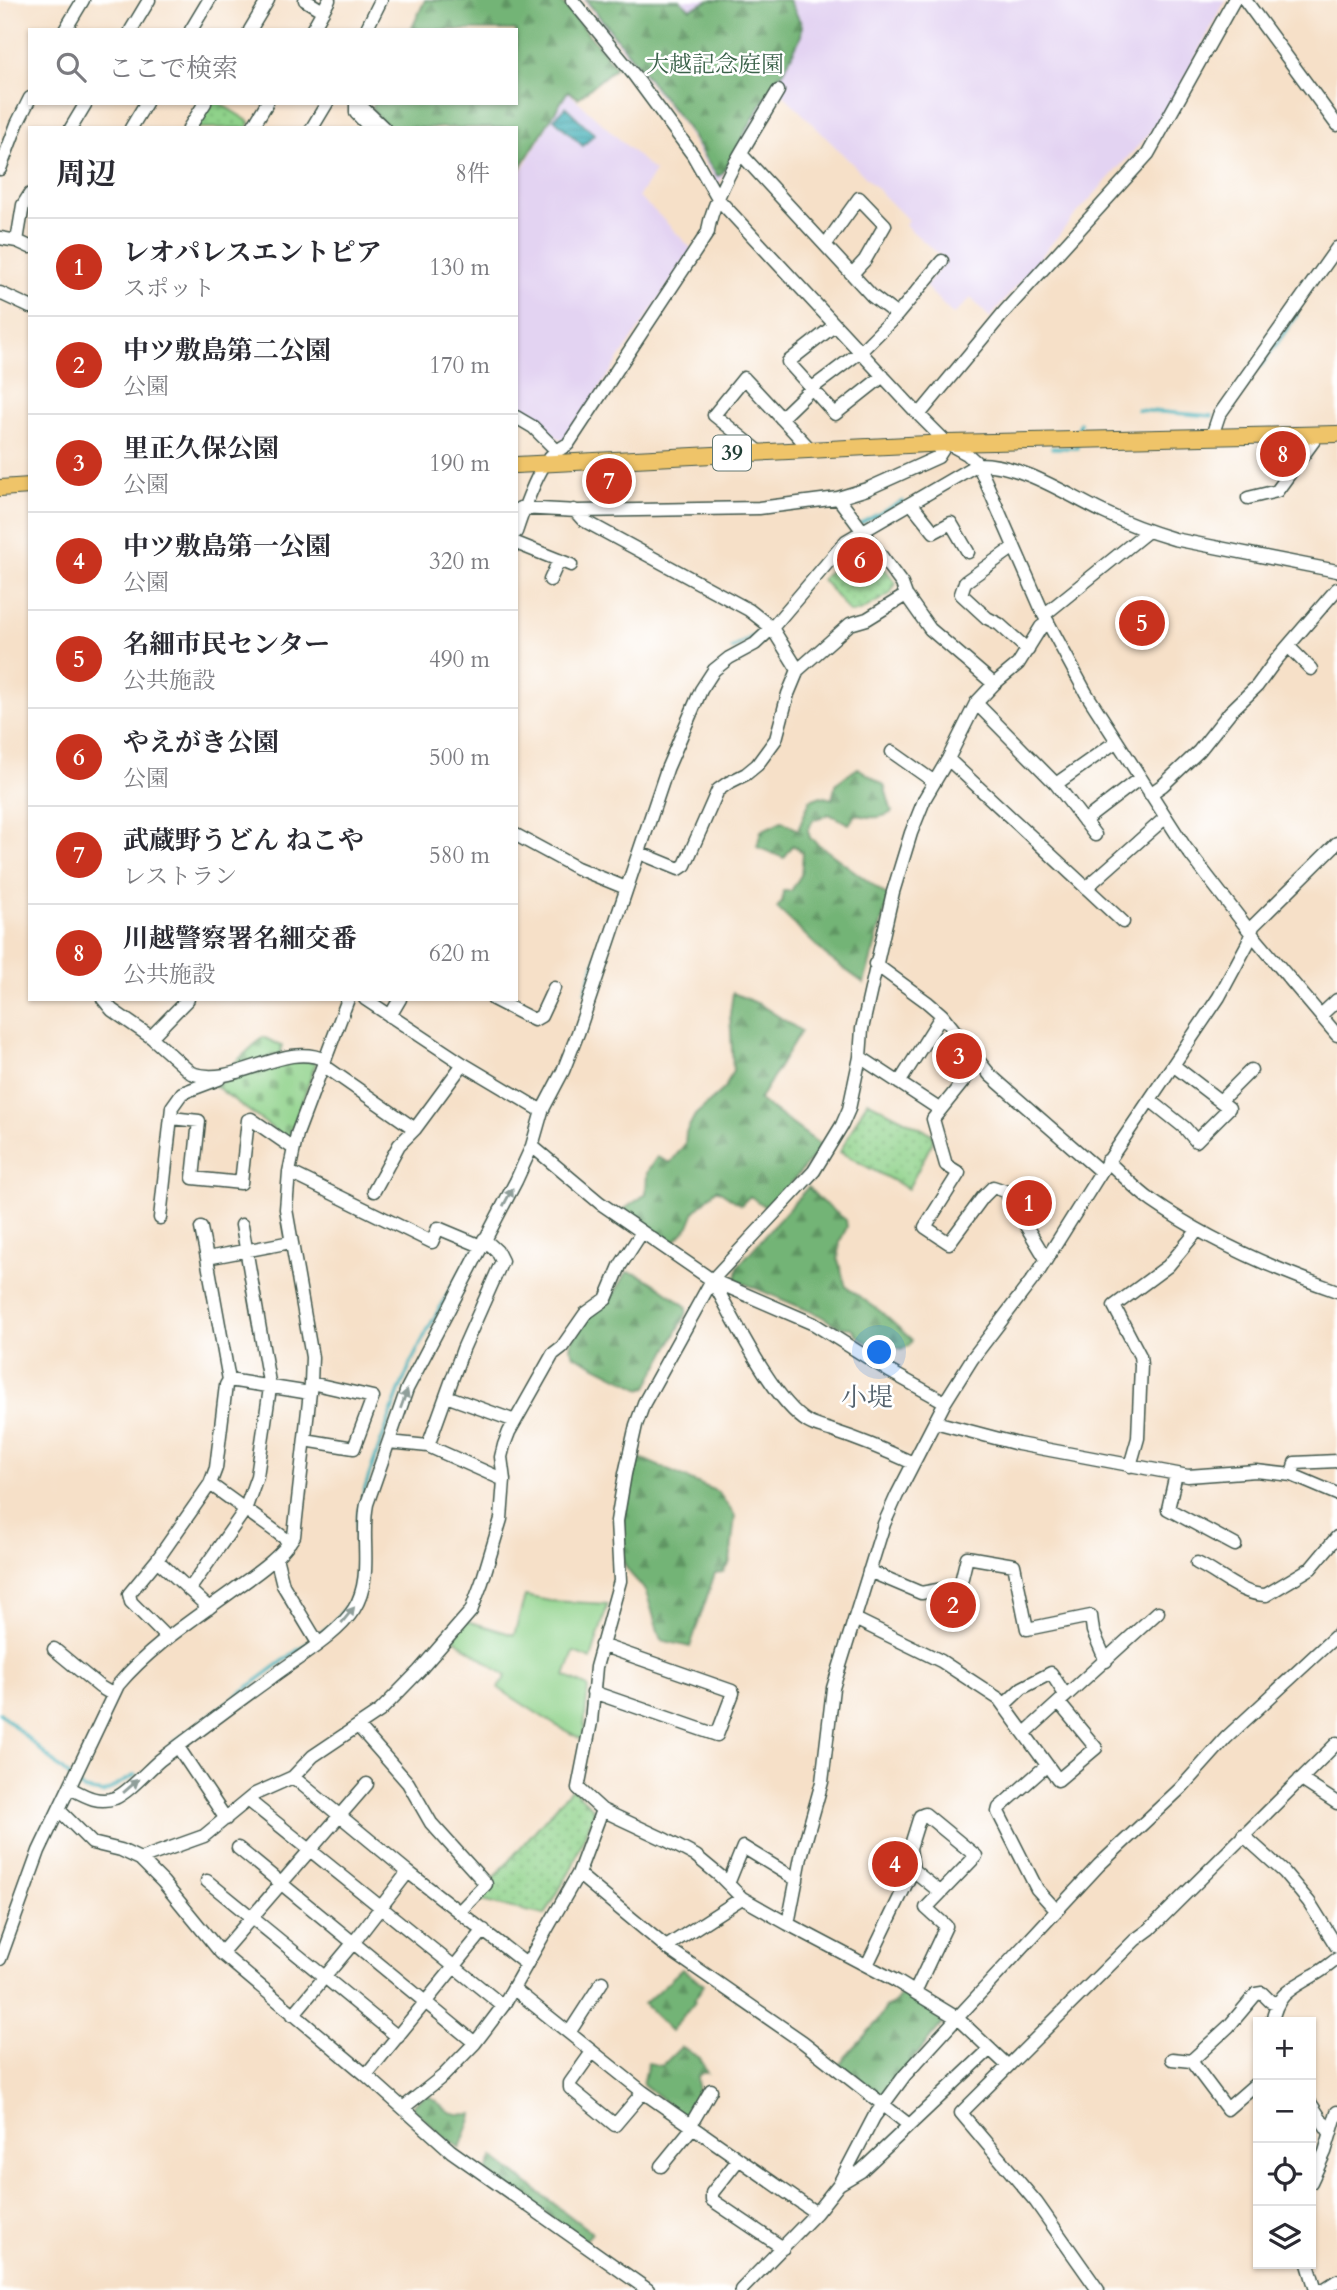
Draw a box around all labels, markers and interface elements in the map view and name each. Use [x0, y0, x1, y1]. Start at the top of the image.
search box [28, 28, 518, 105]
icon: search [52, 48, 90, 86]
park label: 大越記念庭園 [646, 49, 784, 80]
text: ここで検索 [108, 51, 238, 86]
text: 周辺 [56, 154, 116, 195]
text: 8件 [455, 158, 490, 189]
text: レオパレスエントピア [123, 235, 382, 270]
text: 1 [73, 252, 85, 283]
text: 130 m [429, 252, 490, 283]
text: スポット [123, 273, 215, 304]
text: 中ツ敷島第二公園 [123, 333, 331, 368]
text: 2 [73, 350, 85, 381]
text: 170 m [429, 350, 490, 381]
text: 公園 [123, 371, 169, 402]
pin: 8 [1260, 428, 1306, 480]
text: 里正久保公園 [123, 431, 279, 466]
road number: 39 [713, 435, 751, 470]
text: 3 [73, 448, 85, 479]
text: 190 m [429, 448, 490, 479]
pin: 7 [586, 455, 632, 507]
text: 公園 [123, 469, 169, 500]
text: 中ツ敷島第一公園 [123, 529, 331, 564]
pin: 6 [837, 534, 883, 586]
text: 4 [73, 546, 85, 577]
text: 320 m [429, 546, 490, 577]
text: 公園 [123, 567, 169, 598]
pin: 5 [1119, 597, 1165, 649]
text: 名細市民センター [123, 627, 330, 662]
text: 5 [73, 644, 85, 675]
text: 490 m [429, 644, 490, 675]
text: 公共施設 [123, 665, 215, 696]
text: やえがき公園 [123, 725, 279, 760]
text: 6 [73, 742, 85, 773]
text: 500 m [429, 742, 490, 773]
text: 公園 [123, 763, 169, 794]
text: 武蔵野うどん ねこや [123, 823, 364, 858]
text: 7 [73, 840, 85, 871]
text: 580 m [429, 840, 490, 871]
text: レストラン [123, 861, 237, 892]
text: 川越警察署名細交番 [123, 921, 357, 956]
text: 8 [73, 938, 85, 969]
text: 620 m [429, 938, 490, 969]
text: 公共施設 [123, 959, 215, 990]
pin: 3 [936, 1030, 982, 1082]
pin: 1 [1006, 1177, 1052, 1229]
one-way arrow [501, 1186, 513, 1206]
your location [862, 1335, 896, 1369]
district label: 小堤 [841, 1380, 893, 1415]
one-way arrow [399, 1388, 410, 1409]
pin: 2 [930, 1579, 976, 1631]
one-way arrow [340, 1607, 355, 1625]
one-way arrow [122, 1779, 139, 1794]
pin: 4 [872, 1838, 918, 1890]
map controls [1253, 2017, 1316, 2269]
button: + [1253, 2017, 1316, 2080]
button: − [1253, 2080, 1316, 2143]
button: locate [1253, 2143, 1316, 2206]
button: layers [1253, 2206, 1316, 2269]

